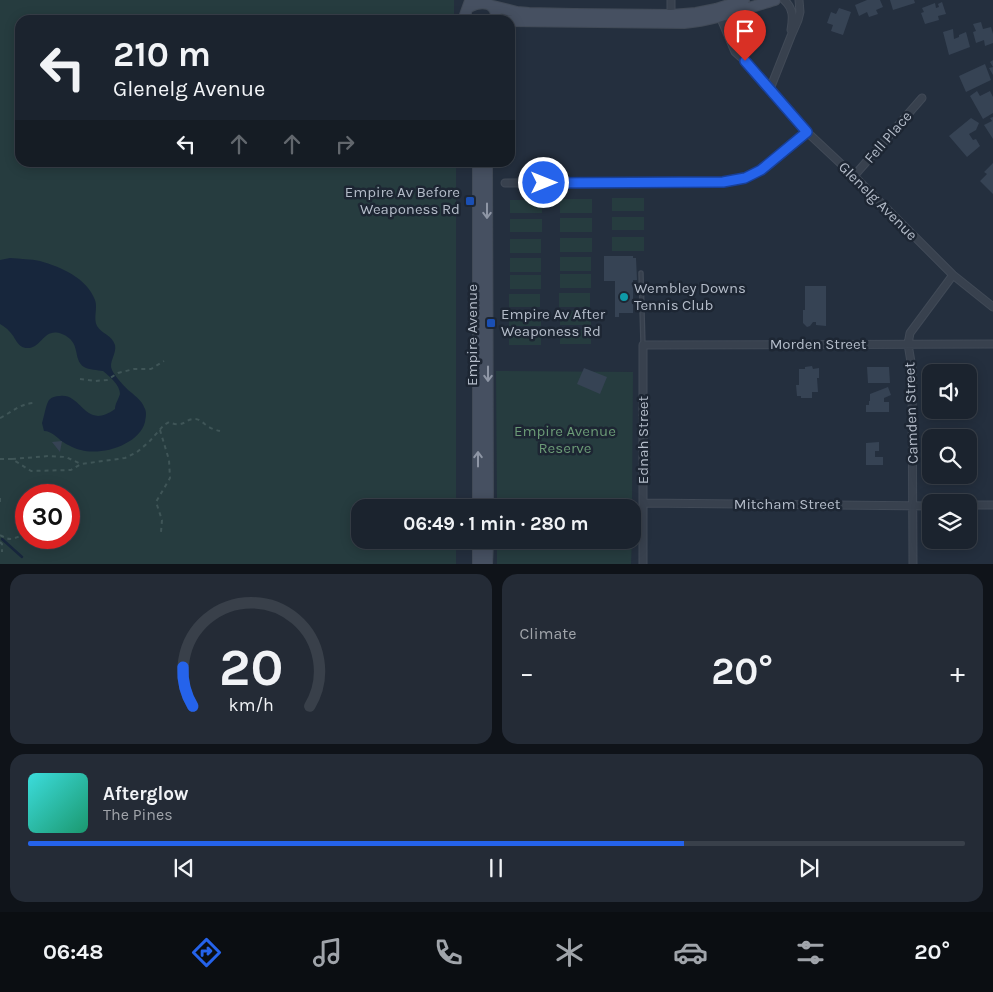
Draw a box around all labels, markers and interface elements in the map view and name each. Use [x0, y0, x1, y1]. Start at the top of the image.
pin [724, 10, 766, 61]
icon: arrive [731, 17, 759, 45]
text: 210 m [113, 34, 211, 75]
icon: left [30, 35, 95, 100]
text: Glenelg Avenue [113, 76, 265, 102]
street label: Fell Place [860, 107, 916, 167]
icon: left [172, 130, 200, 158]
icon: ahead [225, 130, 253, 158]
icon: ahead [278, 130, 306, 158]
icon: right [331, 130, 359, 158]
position arrow [517, 156, 569, 208]
street label: Glenelg Avenue [835, 158, 921, 244]
place label: Empire Av Before Weaponess Rd [345, 183, 460, 218]
marker: Empire Av Before Weaponess Rd [464, 195, 476, 207]
one-way arrow [482, 202, 492, 219]
place label: Wembley Downs Tennis Club [634, 279, 746, 314]
street label: Empire Avenue [463, 284, 481, 386]
marker: Wembley Downs Tennis Club [618, 291, 630, 303]
place label: Empire Av After Weaponess Rd [501, 305, 606, 340]
marker: Empire Av After Weaponess Rd [485, 317, 497, 329]
street label: Morden Street [770, 335, 867, 353]
street label: Camden Street [900, 361, 922, 464]
map controls [922, 364, 977, 549]
button: sound [922, 364, 977, 419]
one-way arrow [483, 365, 493, 381]
street label: Ednah Street [634, 395, 652, 484]
park label: Empire Avenue Reserve [514, 422, 616, 457]
button: search [922, 429, 977, 484]
one-way arrow [473, 451, 483, 468]
speed limit sign: 30 [15, 484, 80, 549]
button: layers [922, 494, 977, 549]
street label: Mitcham Street [734, 495, 841, 513]
text: 06:49 · 1 min · 280 m [403, 513, 589, 535]
text: Climate [520, 624, 577, 643]
text: 20 [219, 637, 283, 698]
text: 20° [711, 649, 773, 694]
text: − [520, 656, 534, 689]
text: + [950, 656, 965, 689]
text: km/h [228, 695, 273, 716]
text: Afterglow [103, 783, 189, 805]
text: The Pines [103, 805, 173, 824]
icon: previous [170, 854, 198, 882]
icon: pause [482, 854, 510, 882]
icon: next [795, 854, 823, 882]
icon: directions [189, 935, 224, 970]
icon: music [310, 935, 345, 970]
icon: phone [431, 935, 466, 970]
icon: climate [552, 935, 587, 970]
icon: car [673, 935, 708, 970]
icon: filters [793, 935, 828, 970]
text: 06:48 [43, 939, 103, 965]
text: 20° [914, 939, 950, 965]

